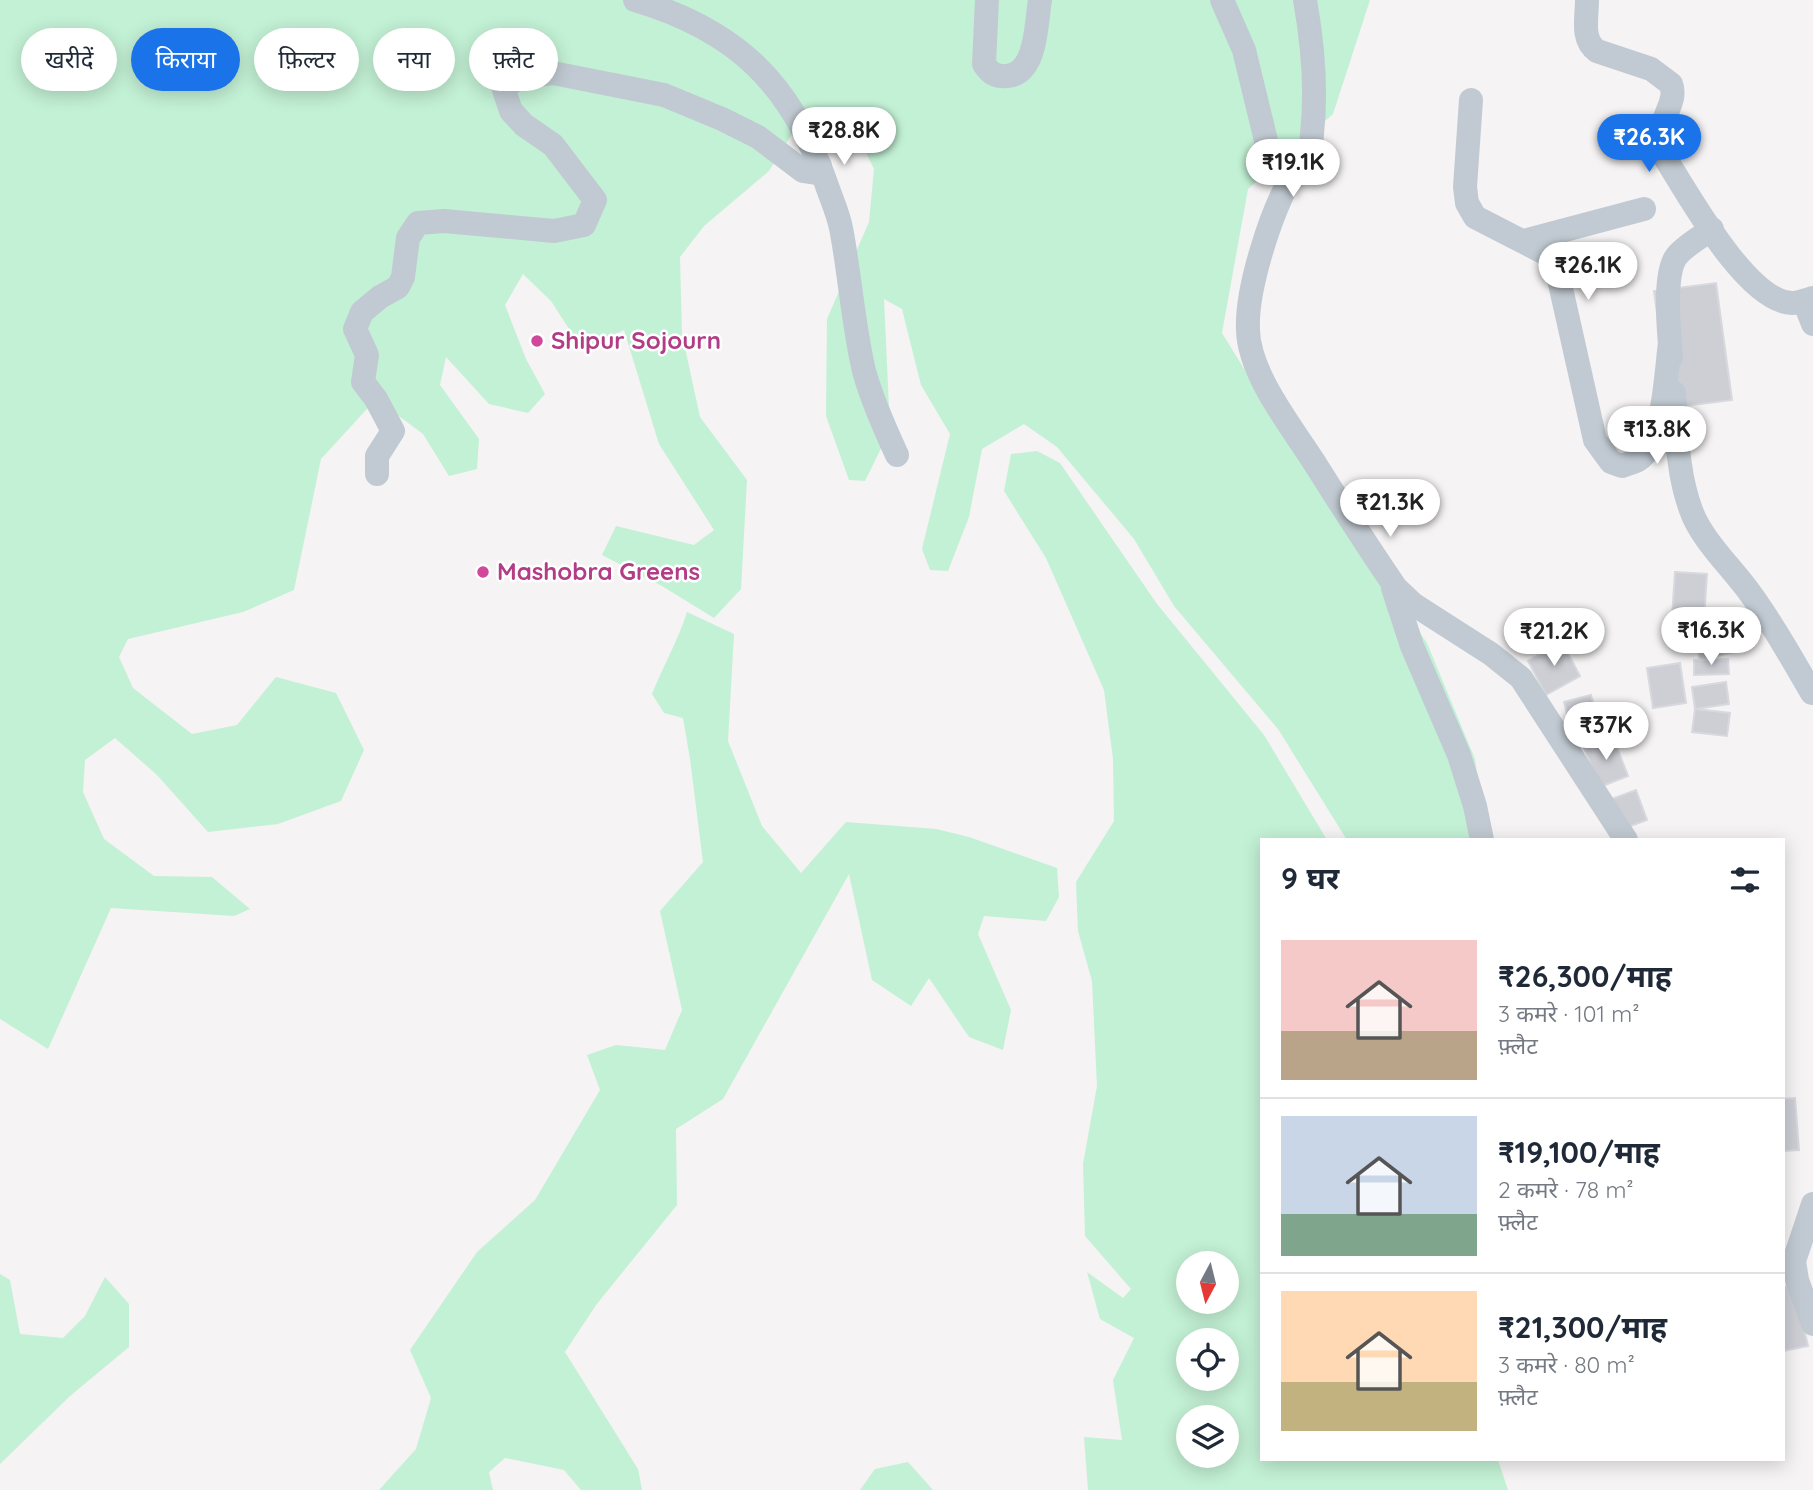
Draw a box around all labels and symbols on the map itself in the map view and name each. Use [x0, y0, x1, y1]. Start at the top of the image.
pin: ₹28.8K [787, 108, 901, 167]
pin: ₹26.3K [1592, 114, 1706, 174]
pin: ₹19.1K [1236, 140, 1350, 199]
pin: ₹26.1K [1531, 243, 1645, 302]
place label: Shipur Sojourn [551, 325, 721, 355]
marker: Shipur Sojourn [529, 333, 545, 349]
pin: ₹13.8K [1600, 406, 1714, 466]
pin: ₹21.3K [1333, 480, 1447, 539]
place label: Mashobra Greens [497, 556, 700, 586]
marker: Mashobra Greens [475, 564, 491, 580]
pin: ₹21.2K [1497, 608, 1611, 668]
pin: ₹16.3K [1654, 608, 1768, 667]
pin: ₹37K [1565, 702, 1647, 762]
north arrow [1176, 1251, 1239, 1314]

